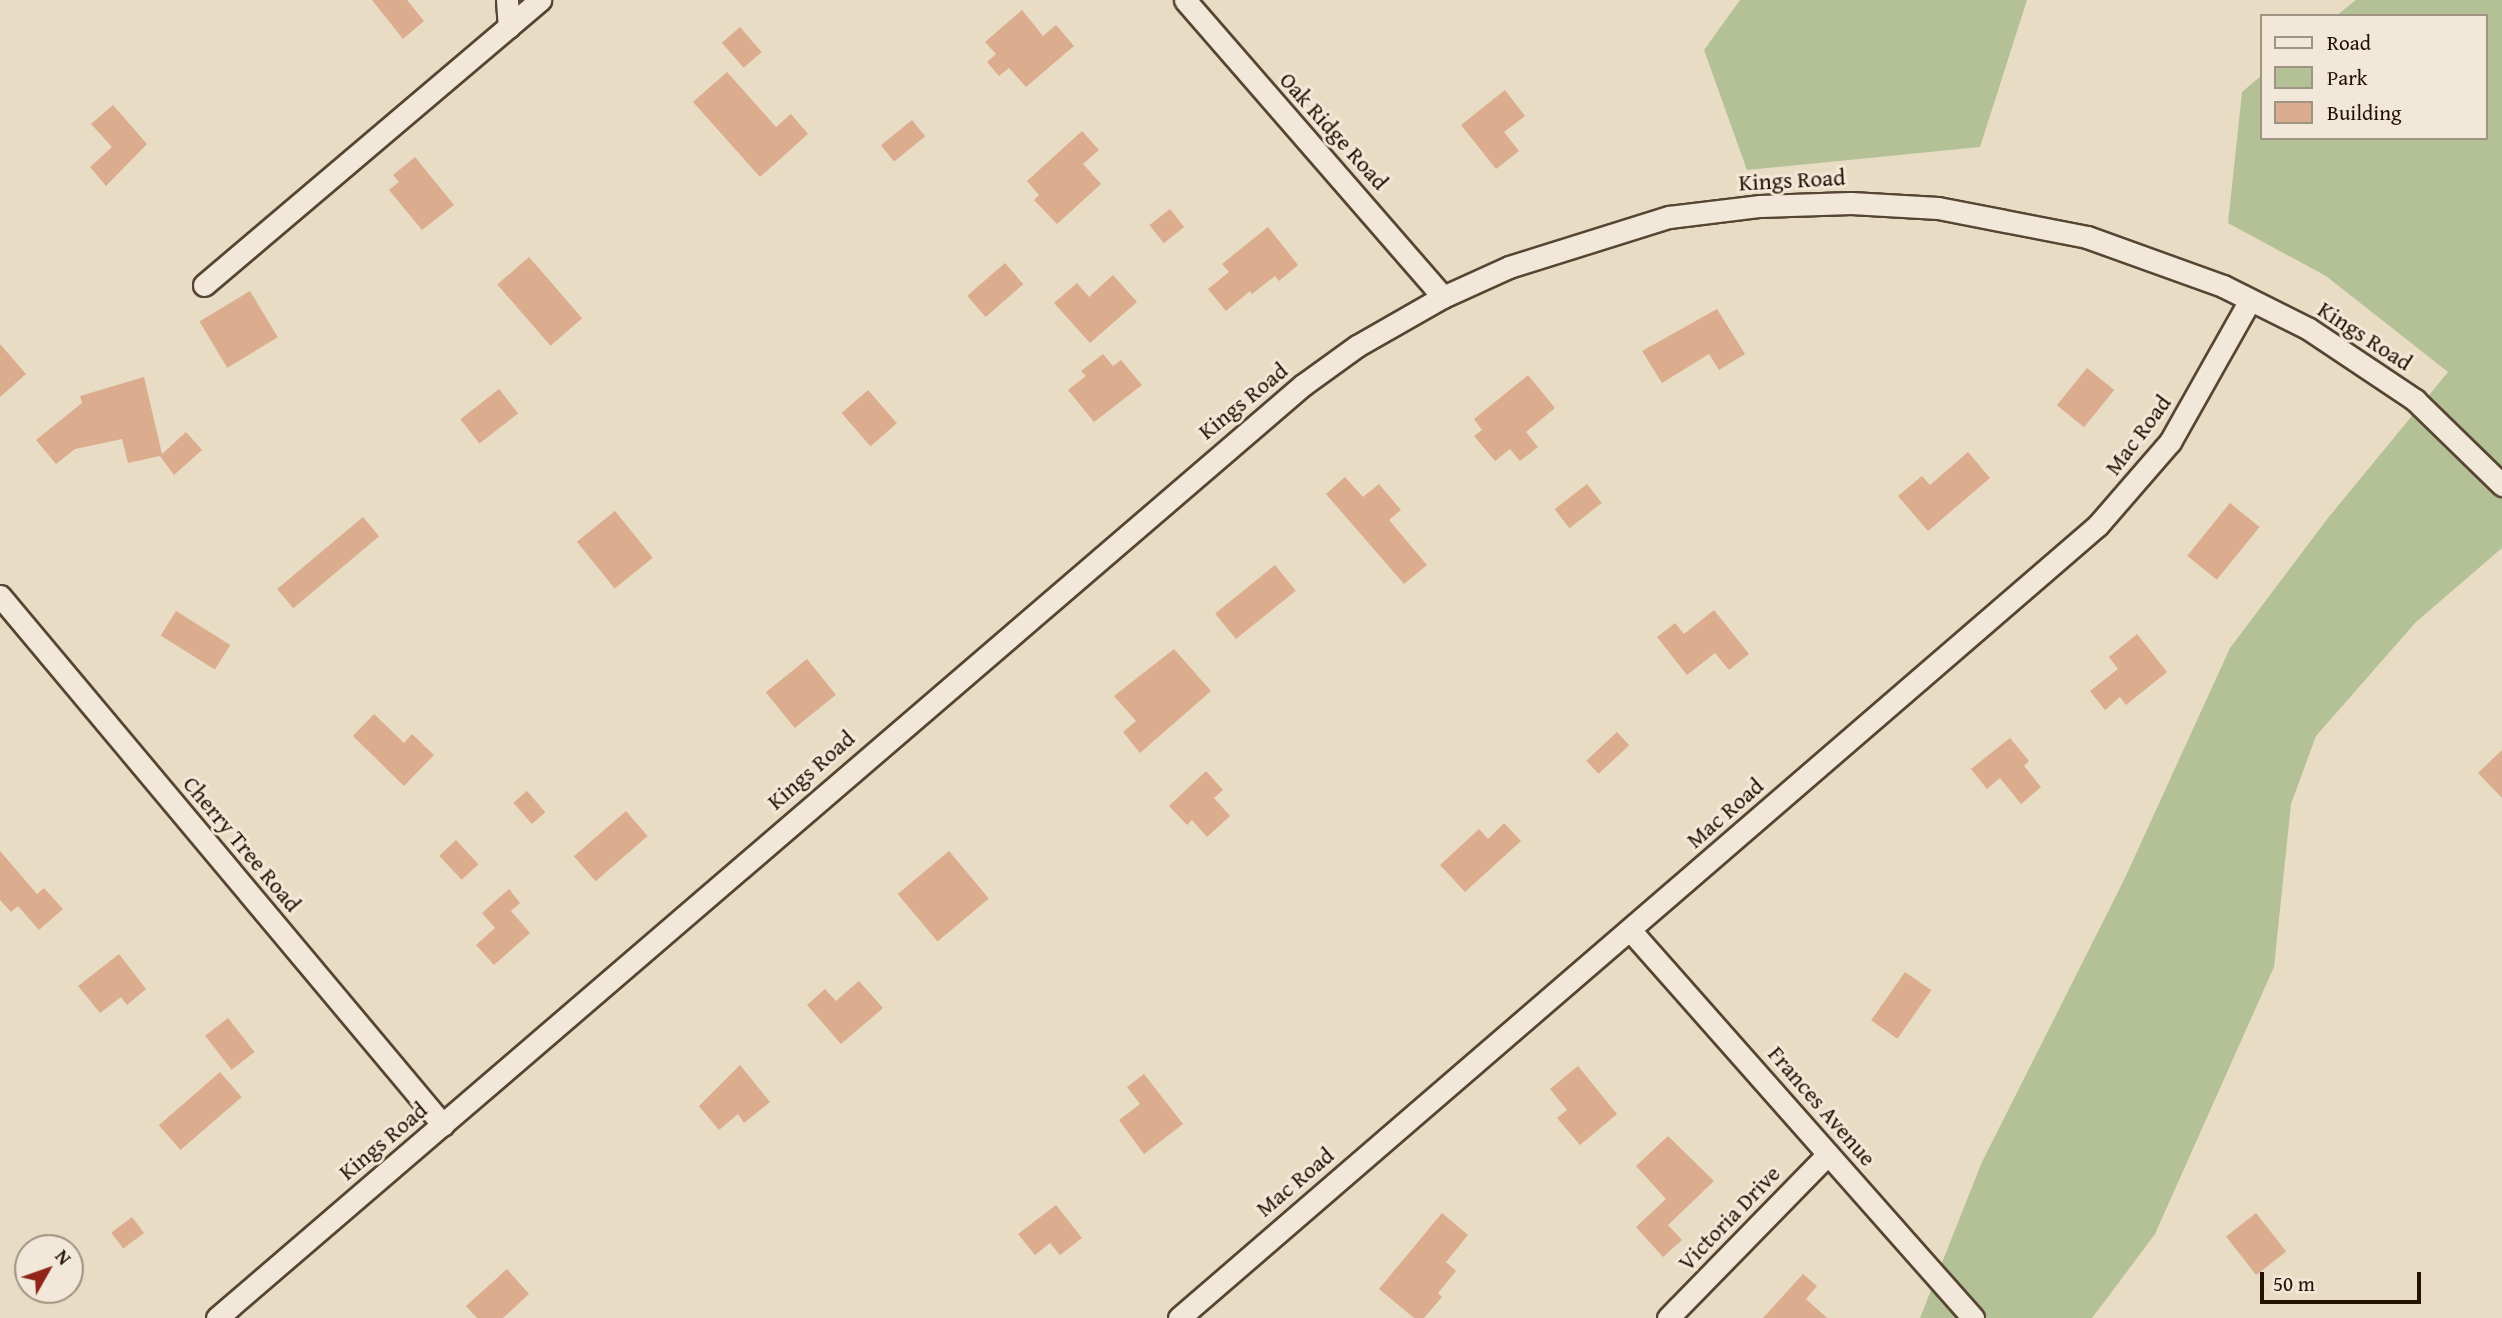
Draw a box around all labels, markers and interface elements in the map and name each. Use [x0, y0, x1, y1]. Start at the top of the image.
legend [2260, 14, 2488, 140]
text: Road [2327, 27, 2371, 58]
text: Park [2327, 62, 2368, 93]
street label: Oak Ridge Road [1274, 66, 1394, 196]
text: Building [2327, 97, 2401, 128]
street label: Kings Road [1738, 163, 1846, 197]
street label: Kings Road [2313, 295, 2417, 377]
street label: Kings Road [1193, 357, 1293, 445]
street label: Mac Road [2099, 390, 2177, 480]
street label: Kings Road [762, 725, 860, 815]
street label: Cherry Tree Road [177, 771, 307, 917]
street label: Mac Road [1681, 772, 1769, 854]
street label: Frances Avenue [1762, 1040, 1882, 1172]
street label: Kings Road [333, 1096, 433, 1186]
street label: Mac Road [1250, 1142, 1340, 1222]
street label: Victoria Drive [1672, 1160, 1786, 1276]
north arrow [14, 1234, 84, 1304]
text: N [49, 1243, 78, 1271]
scale bar [2264, 1258, 2425, 1302]
text: 50 m [2273, 1268, 2315, 1299]

